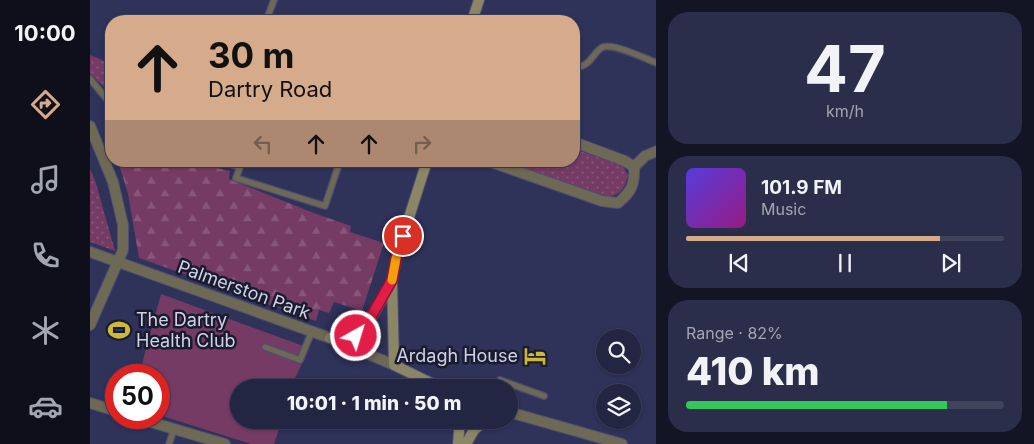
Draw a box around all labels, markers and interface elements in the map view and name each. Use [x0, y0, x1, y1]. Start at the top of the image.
text: 10:00 [14, 20, 76, 46]
text: 47 [804, 29, 886, 108]
text: 30 m [208, 34, 294, 76]
icon: ahead [125, 35, 190, 100]
text: Dartry Road [208, 76, 332, 102]
icon: directions [28, 87, 63, 122]
text: km/h [826, 101, 864, 121]
icon: left [249, 130, 277, 158]
icon: ahead [302, 130, 330, 158]
icon: ahead [355, 130, 383, 158]
icon: right [408, 130, 436, 158]
icon: music [28, 162, 63, 197]
text: 101.9 FM [761, 176, 842, 199]
text: Music [761, 199, 806, 219]
pin [382, 215, 424, 257]
icon: arrive [389, 222, 417, 250]
icon: phone [28, 238, 63, 273]
icon: previous [725, 249, 753, 277]
icon: pause [831, 249, 859, 277]
icon: next [937, 249, 965, 277]
street label: Palmerston Park [175, 256, 313, 323]
place label: The Dartry Health Club [136, 309, 236, 351]
position arrow [329, 309, 381, 361]
icon: climate [28, 313, 63, 348]
sports icon: The Dartry Health Club [106, 317, 132, 343]
text: Range · 82% [686, 323, 783, 343]
map controls [596, 329, 641, 429]
button: search [596, 329, 641, 374]
hotel icon: Ardagh House [522, 343, 548, 369]
place label: Ardagh House [396, 345, 518, 366]
text: 410 km [686, 348, 820, 394]
speed limit sign: 50 [105, 364, 170, 429]
button: layers [596, 384, 641, 429]
icon: car [28, 389, 63, 424]
text: 10:01 · 1 min · 50 m [287, 392, 461, 415]

